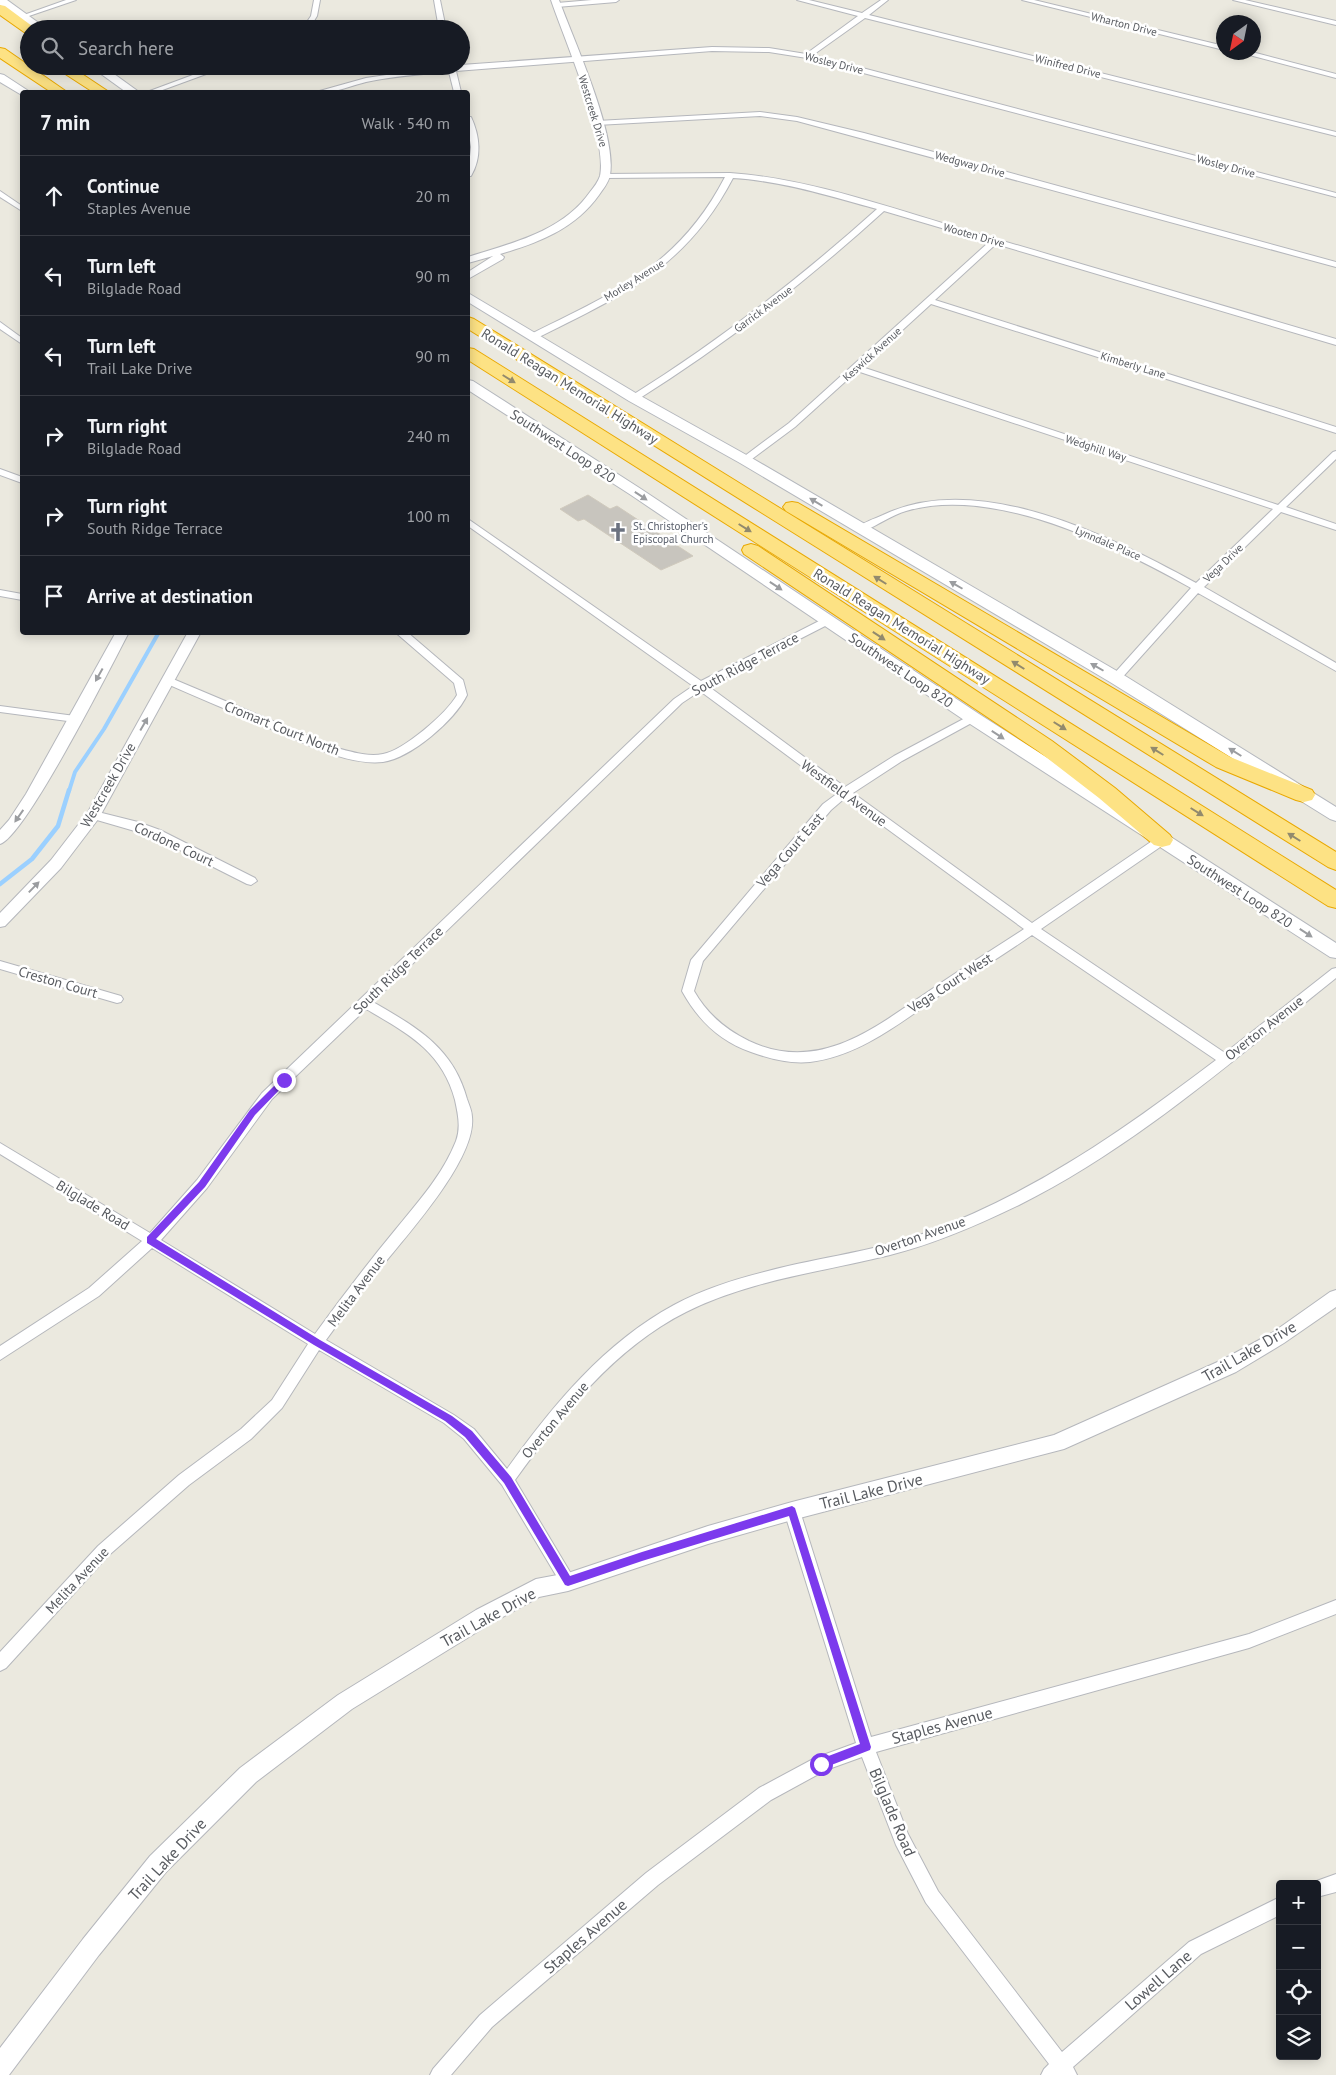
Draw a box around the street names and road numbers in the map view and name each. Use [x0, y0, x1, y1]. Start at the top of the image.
street label: Wharton Drive [1089, 9, 1159, 39]
street label: Wosley Drive [803, 49, 865, 77]
street label: Winifred Drive [1034, 51, 1103, 81]
street label: Westcreek Drive [575, 73, 611, 149]
street label: Wedgway Drive [933, 148, 1007, 180]
street label: Wosley Drive [1195, 151, 1257, 181]
street label: Wooten Drive [942, 220, 1007, 251]
street label: Morley Avenue [601, 256, 667, 304]
street label: Garrick Avenue [731, 282, 795, 335]
street label: Ronald Reagan Memorial Highway [478, 324, 662, 448]
street label: Keswick Avenue [840, 324, 905, 384]
street label: Kimberly Lane [1099, 348, 1168, 382]
street label: Southwest Loop 820 [507, 405, 619, 487]
street label: Wedghill Way [1064, 432, 1129, 465]
street label: Lynndale Place [1073, 523, 1143, 563]
street label: Vega Drive [1199, 540, 1246, 586]
street label: Ronald Reagan Memorial Highway [810, 564, 994, 688]
street label: South Ridge Terrace [688, 628, 802, 700]
street label: Southwest Loop 820 [845, 628, 957, 712]
street label: Cromart Court North [222, 697, 342, 759]
street label: Westcreek Drive [76, 739, 140, 831]
street label: Westfield Avenue [797, 756, 891, 830]
street label: Vega Court East [752, 809, 828, 892]
street label: Cordone Court [131, 818, 217, 870]
street label: Southwest Loop 820 [1184, 850, 1296, 932]
street label: South Ridge Terrace [349, 922, 447, 1018]
street label: Vega Court West [904, 949, 996, 1018]
street label: Creston Court [16, 962, 100, 1002]
street label: Overton Avenue [1221, 992, 1307, 1064]
street label: Bilglade Road [53, 1176, 133, 1234]
street label: Overton Avenue [872, 1212, 968, 1260]
street label: Melita Avenue [323, 1252, 389, 1330]
street label: Trail Lake Drive [1198, 1316, 1300, 1386]
street label: Overton Avenue [518, 1378, 592, 1462]
street label: Trail Lake Drive [817, 1469, 925, 1513]
street label: Melita Avenue [42, 1543, 112, 1617]
street label: Trail Lake Drive [437, 1583, 539, 1651]
street label: Staples Avenue [889, 1702, 995, 1748]
street label: Bilglade Road [865, 1765, 921, 1859]
street label: Trail Lake Drive [124, 1814, 210, 1904]
street label: Staples Avenue [539, 1894, 631, 1978]
street label: Lowell Lane [1121, 1946, 1195, 2014]

